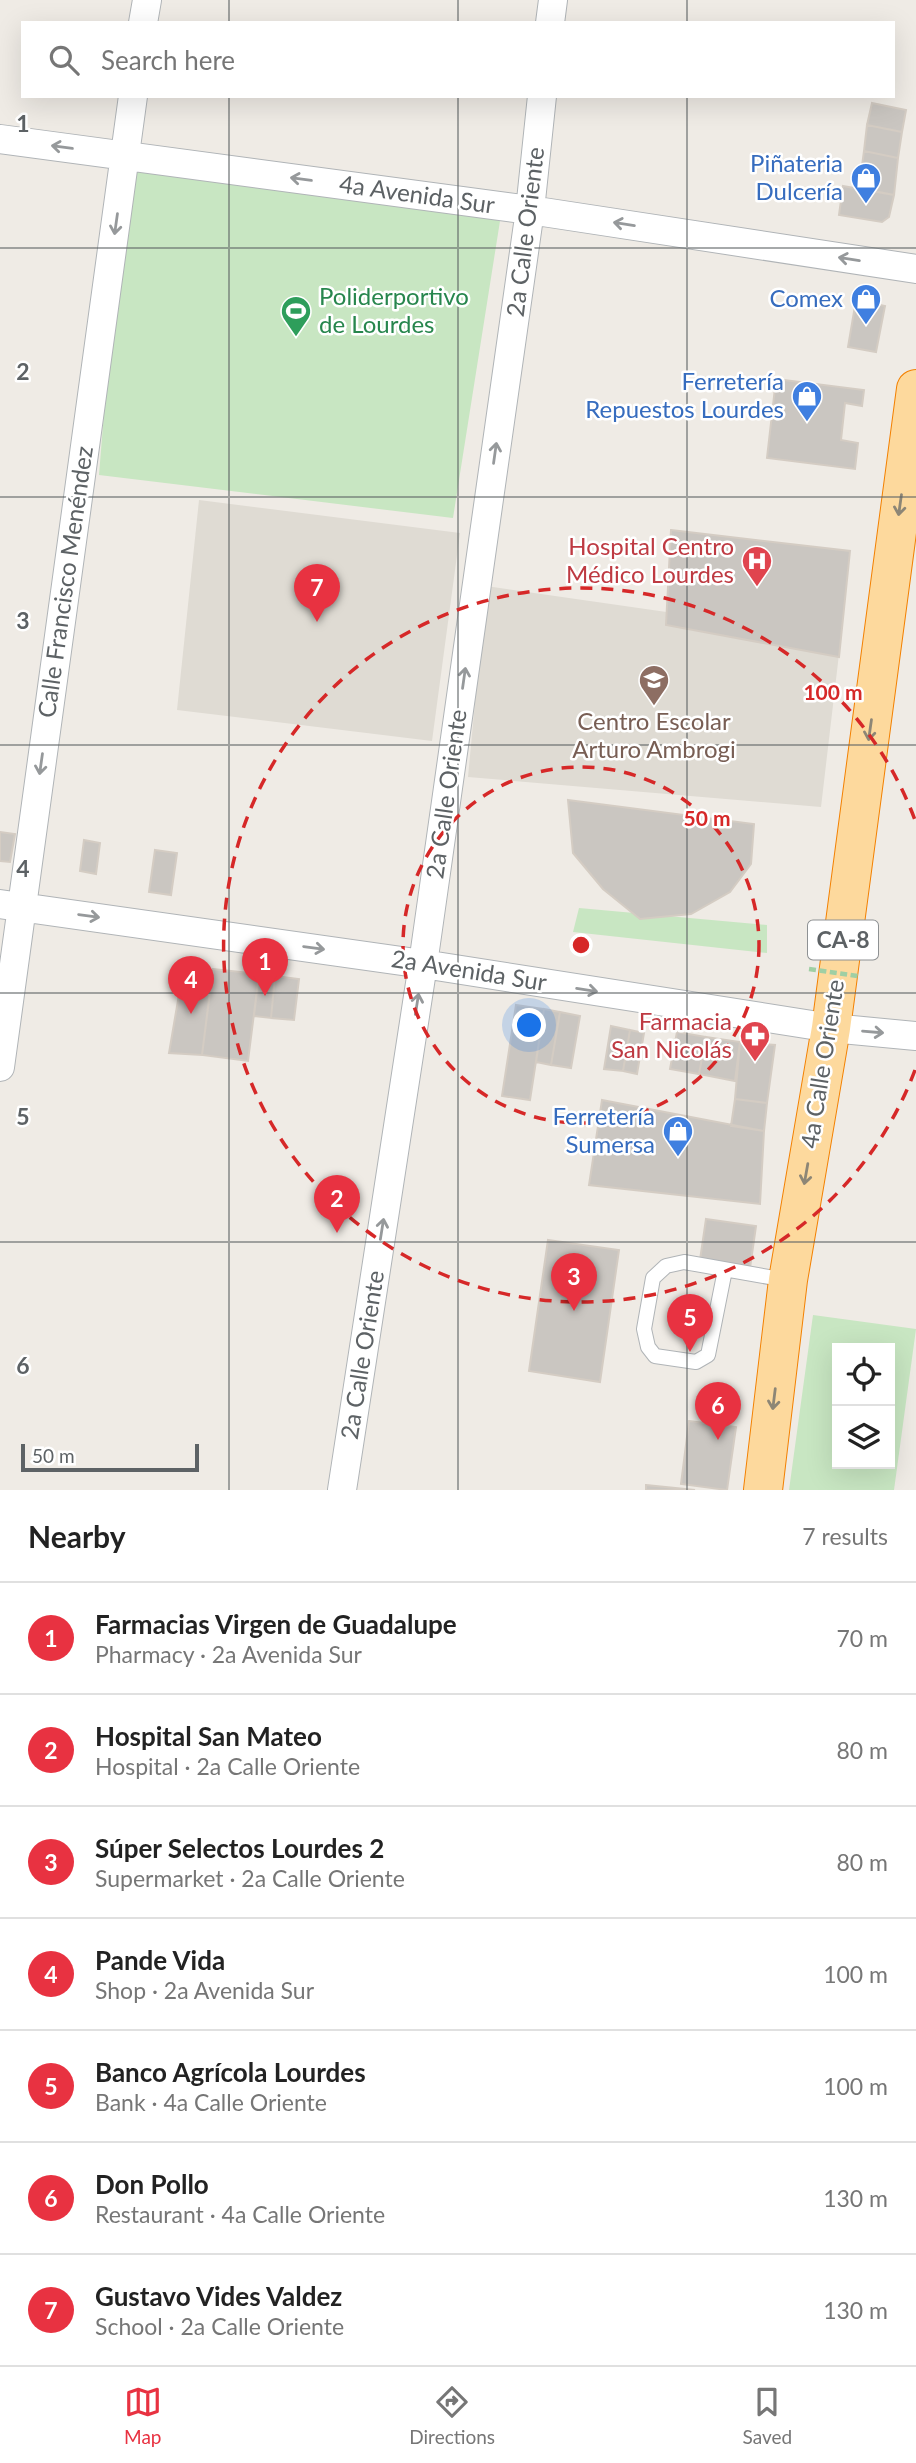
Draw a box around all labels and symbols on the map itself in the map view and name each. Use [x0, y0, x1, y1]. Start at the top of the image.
text: 1 [16, 109, 30, 137]
one-way arrow [52, 141, 74, 154]
street label: 2a Calle Oriente [500, 145, 549, 318]
place label: Piñateria Dulcería [750, 148, 843, 205]
shop icon: Piñateria Dulcería [849, 161, 883, 205]
street label: 4a Avenida Sur [338, 168, 497, 219]
one-way arrow [290, 172, 313, 185]
one-way arrow [109, 212, 122, 234]
one-way arrow [613, 218, 636, 231]
one-way arrow [838, 252, 860, 265]
place label: Poliderportivo de Lourdes [319, 281, 469, 338]
shop icon: Comex [849, 282, 883, 326]
place label: Comex [769, 283, 843, 312]
sports icon: Poliderportivo de Lourdes [279, 294, 313, 338]
text: 2 [16, 357, 30, 385]
place label: Ferretería Repuestos Lourdes [585, 366, 784, 423]
shop icon: Ferretería Repuestos Lourdes [790, 379, 824, 423]
one-way arrow [489, 442, 502, 465]
street label: Calle Francisco Menéndez [31, 444, 98, 720]
one-way arrow [894, 493, 907, 516]
place label: Hospital Centro Médico Lourdes [566, 531, 734, 588]
hospital icon: Hospital Centro Médico Lourdes [740, 544, 774, 588]
pin: 7 [294, 564, 340, 622]
text: 3 [16, 606, 30, 634]
school or university icon: Centro Escolar Arturo Ambrogi [637, 663, 671, 707]
one-way arrow [457, 667, 470, 690]
text: 100 m [803, 679, 863, 704]
place label: Centro Escolar Arturo Ambrogi [572, 706, 736, 763]
street label: 2a Calle Oriente [419, 707, 472, 880]
one-way arrow [863, 719, 876, 741]
one-way arrow [34, 753, 47, 775]
text: 50 m [683, 805, 731, 830]
text: 4 [16, 854, 30, 882]
one-way arrow [77, 910, 100, 923]
road number: CA-8 [808, 920, 878, 959]
centre of rings [569, 933, 593, 957]
pin: 1 [242, 938, 288, 996]
one-way arrow [302, 942, 325, 955]
street label: 2a Avenida Sur [390, 943, 549, 996]
pin: 4 [168, 956, 214, 1014]
street label: 4a Calle Oriente [794, 977, 849, 1150]
one-way arrow [576, 983, 598, 996]
one-way arrow [411, 993, 424, 1016]
place label: Farmacia San Nicolás [611, 1006, 732, 1063]
your location [512, 1008, 546, 1042]
pharmacy icon: Farmacia San Nicolás [738, 1019, 772, 1063]
one-way arrow [862, 1025, 884, 1038]
place label: Ferretería Sumersa [553, 1101, 655, 1158]
text: 5 [16, 1102, 30, 1130]
shop icon: Ferretería Sumersa [661, 1114, 695, 1158]
one-way arrow [799, 1162, 812, 1185]
pin: 2 [314, 1175, 360, 1233]
one-way arrow [376, 1218, 389, 1241]
pin: 3 [551, 1253, 597, 1311]
street label: 2a Calle Oriente [334, 1268, 389, 1441]
pin: 5 [667, 1294, 713, 1352]
text: 6 [16, 1351, 30, 1379]
pin: 6 [695, 1382, 741, 1440]
one-way arrow [767, 1387, 780, 1410]
scale bar [21, 1441, 200, 1473]

